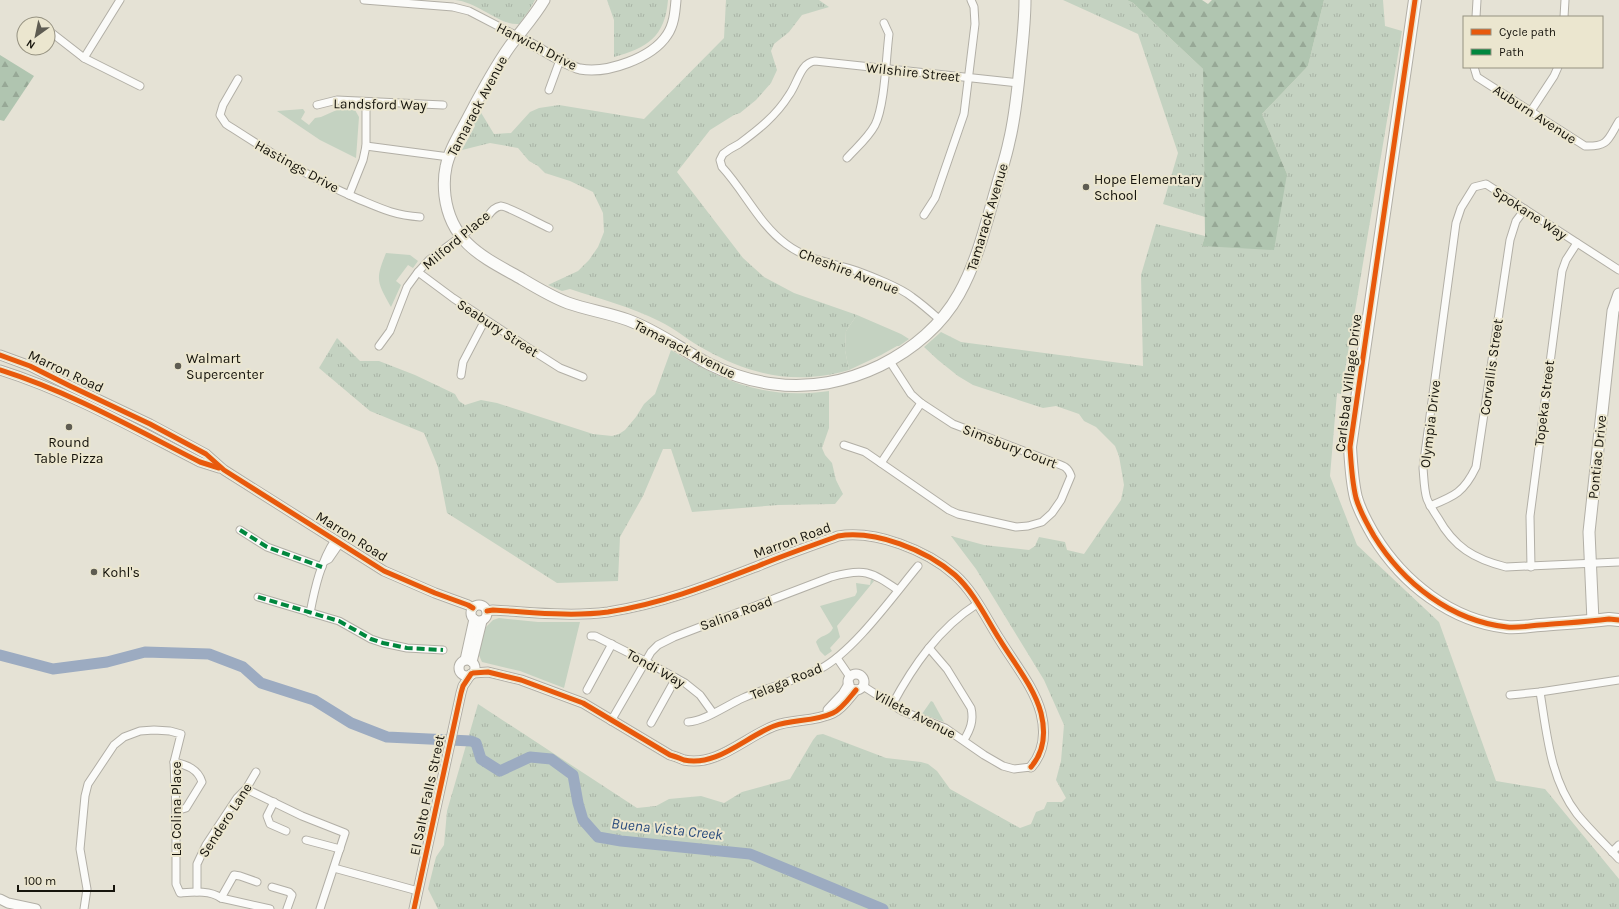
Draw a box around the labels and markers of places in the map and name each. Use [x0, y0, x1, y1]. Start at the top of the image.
place label: Hope Elementary School [1094, 171, 1202, 204]
marker: Hope Elementary School [1081, 182, 1091, 192]
place label: Walmart Supercenter [186, 350, 265, 383]
marker: Walmart Supercenter [173, 361, 183, 371]
marker: Round Table Pizza [64, 422, 74, 432]
place label: Round Table Pizza [34, 434, 104, 467]
place label: Kohl's [102, 564, 140, 581]
marker: Kohl's [89, 567, 99, 577]

